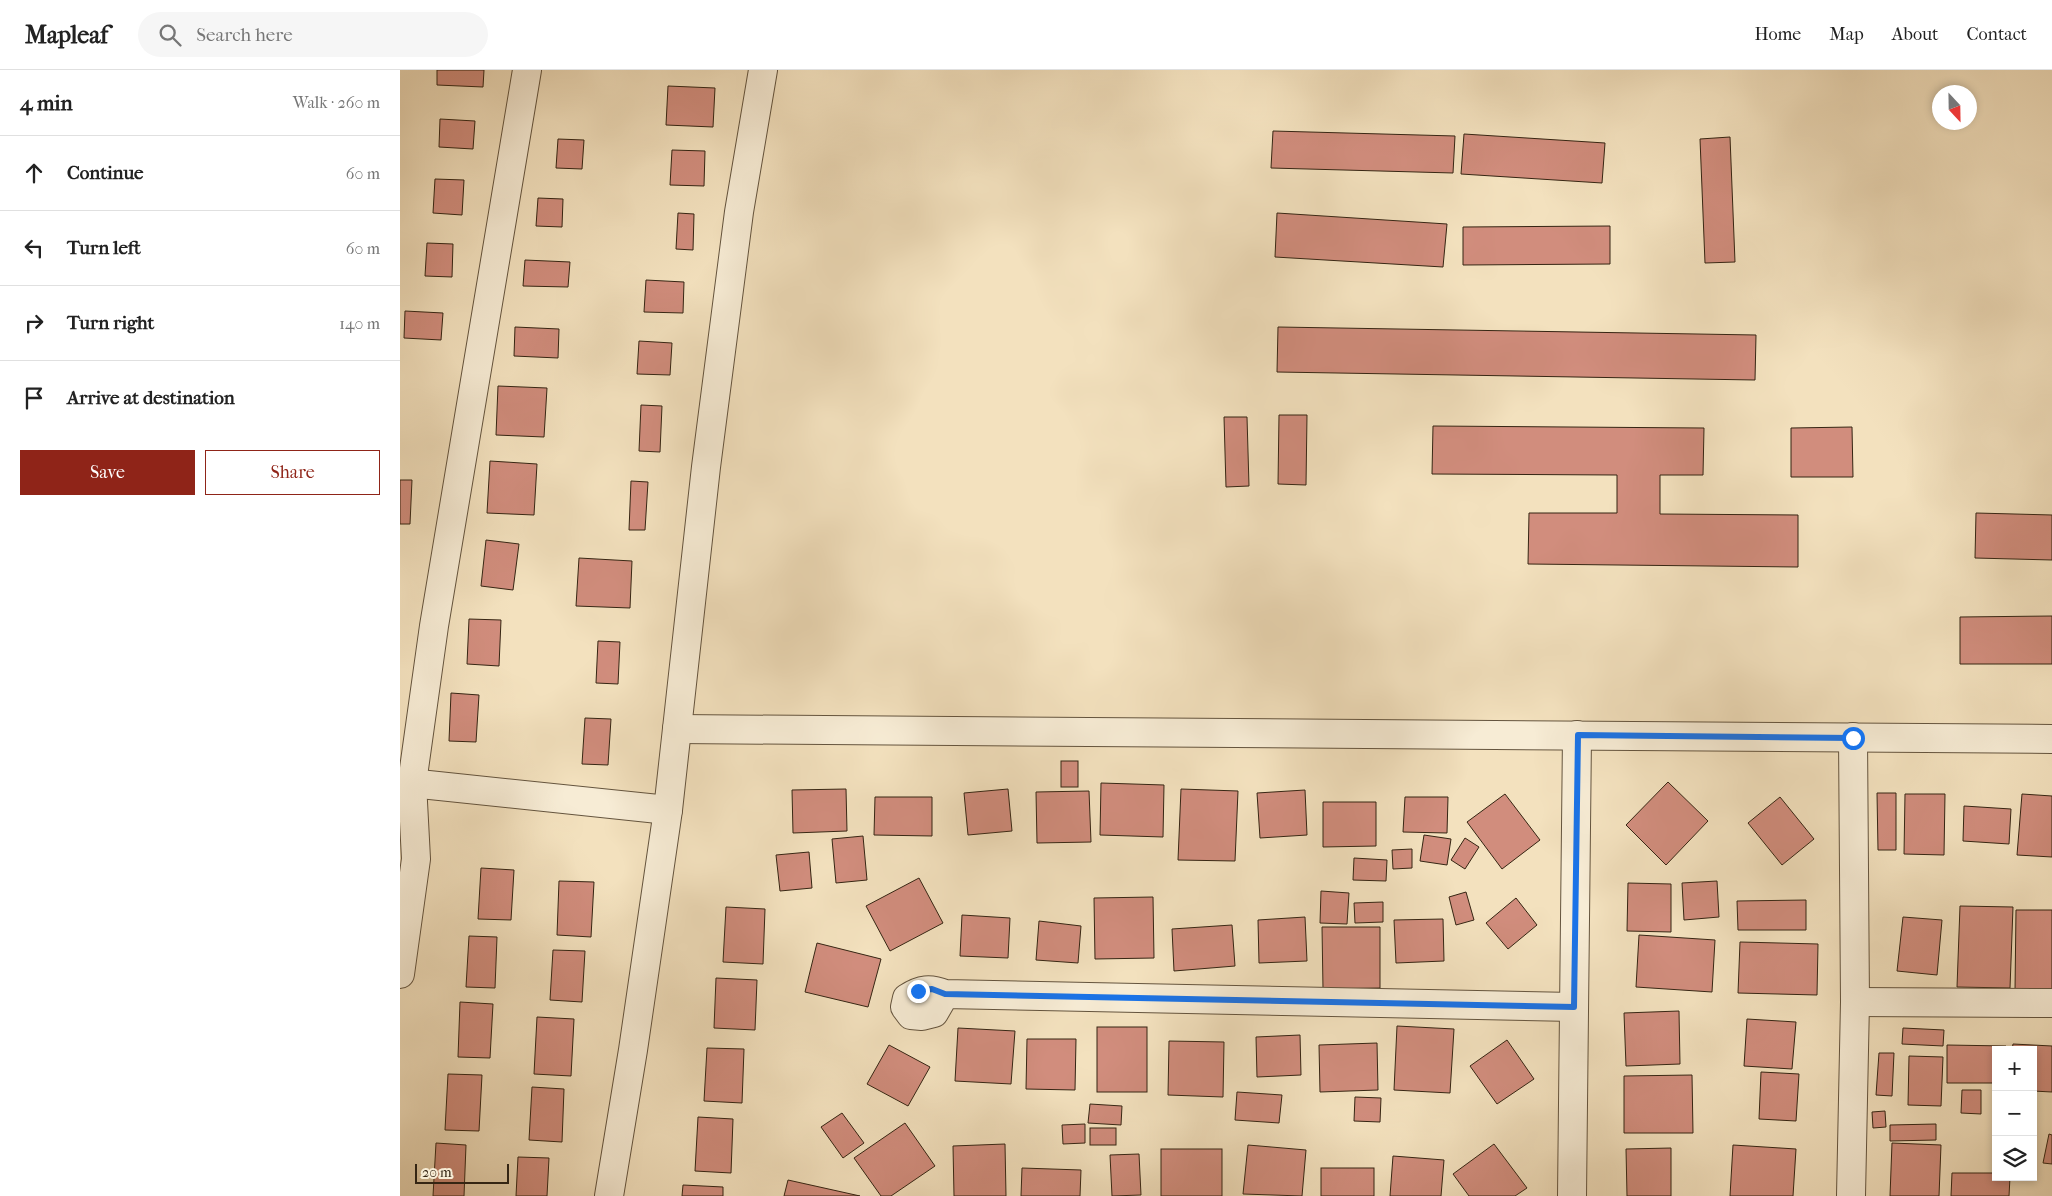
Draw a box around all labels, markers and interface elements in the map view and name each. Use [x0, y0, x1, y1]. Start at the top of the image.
search box [138, 12, 488, 57]
text: Mapleaf [25, 21, 108, 49]
icon: search [156, 21, 184, 49]
text: Search here [196, 24, 293, 46]
text: Home [1754, 24, 1801, 45]
text: Map [1829, 24, 1864, 45]
text: About [1892, 24, 1938, 45]
text: Contact [1966, 24, 2027, 45]
north arrow [1932, 85, 1977, 130]
text: 4 min [20, 91, 73, 115]
text: Walk · 260 m [293, 93, 380, 112]
icon: ahead [20, 159, 48, 187]
text: Continue [67, 162, 143, 184]
text: 60 m [346, 164, 380, 183]
icon: left [20, 234, 48, 262]
text: Turn left [67, 237, 141, 259]
text: 60 m [346, 239, 380, 258]
icon: right [20, 309, 48, 337]
text: Turn right [67, 312, 154, 334]
text: 140 m [339, 314, 380, 333]
icon: arrive [20, 384, 48, 412]
text: Arrive at destination [67, 387, 235, 409]
button: Save [20, 450, 195, 495]
button: Share [205, 450, 380, 495]
route start [1842, 727, 1865, 750]
route end [907, 980, 930, 1003]
map controls [1992, 1046, 2037, 1181]
button: + [1992, 1046, 2037, 1091]
button: − [1992, 1091, 2037, 1136]
button: layers [1992, 1136, 2037, 1181]
scale bar [415, 1161, 509, 1184]
text: 20 m [422, 1164, 452, 1181]

